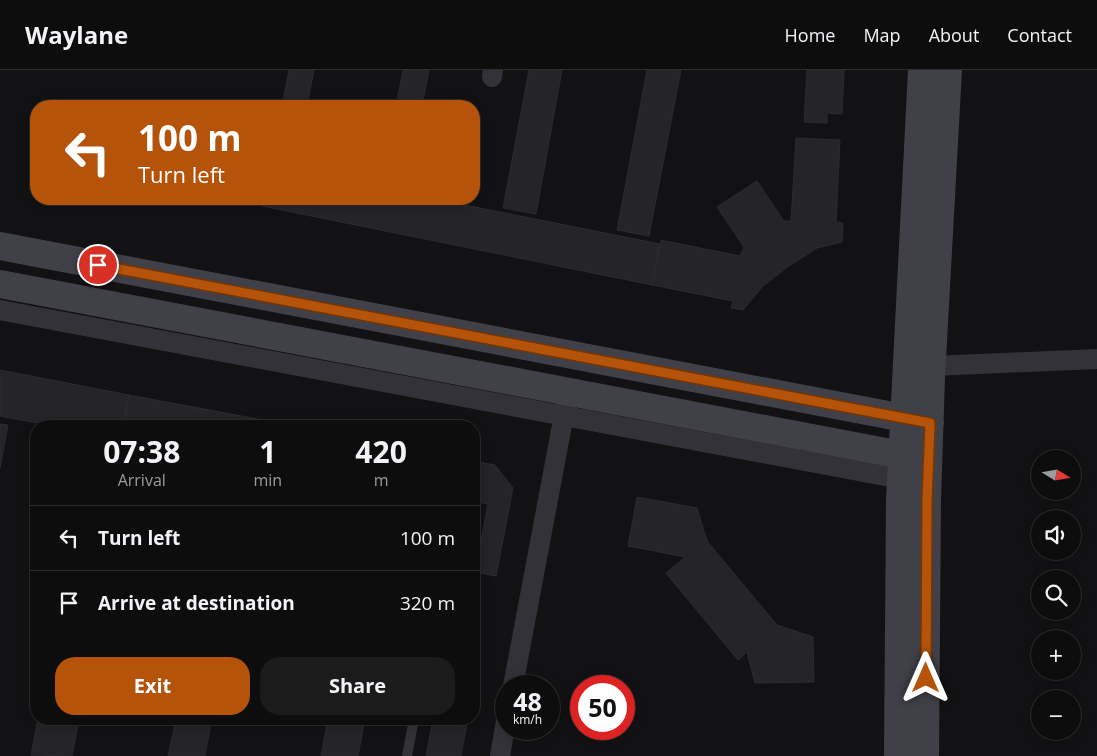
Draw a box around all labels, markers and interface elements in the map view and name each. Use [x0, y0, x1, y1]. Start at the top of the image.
text: Waylane [25, 18, 128, 51]
text: Home [785, 23, 835, 47]
text: Map [863, 23, 901, 47]
text: About [929, 23, 979, 47]
text: Contact [1007, 23, 1072, 47]
text: 100 m [138, 114, 242, 161]
icon: left [55, 120, 120, 185]
text: Turn left [138, 159, 225, 189]
pin [77, 244, 119, 286]
icon: arrive [84, 251, 112, 279]
text: 07:38 [103, 431, 180, 472]
text: 1 [259, 431, 276, 472]
text: 420 [355, 431, 407, 472]
north arrow [1031, 450, 1081, 500]
map controls [1031, 450, 1081, 740]
text: Arrival [118, 469, 166, 491]
text: min [254, 469, 282, 491]
text: m [374, 469, 389, 491]
button: sound [1031, 510, 1081, 560]
icon: left [55, 524, 83, 552]
text: Turn left [98, 525, 180, 551]
text: 100 m [400, 525, 455, 551]
button: search [1031, 570, 1081, 620]
icon: arrive [55, 589, 83, 617]
text: Arrive at destination [98, 590, 295, 616]
text: 320 m [400, 590, 455, 616]
button: + [1031, 630, 1081, 680]
position arrow [899, 651, 951, 703]
button: Exit [55, 657, 250, 715]
button: Share [260, 657, 455, 715]
speed limit sign: 50 [570, 675, 635, 740]
text: 48 [513, 684, 542, 718]
button: − [1031, 690, 1081, 740]
text: km/h [513, 711, 542, 728]

